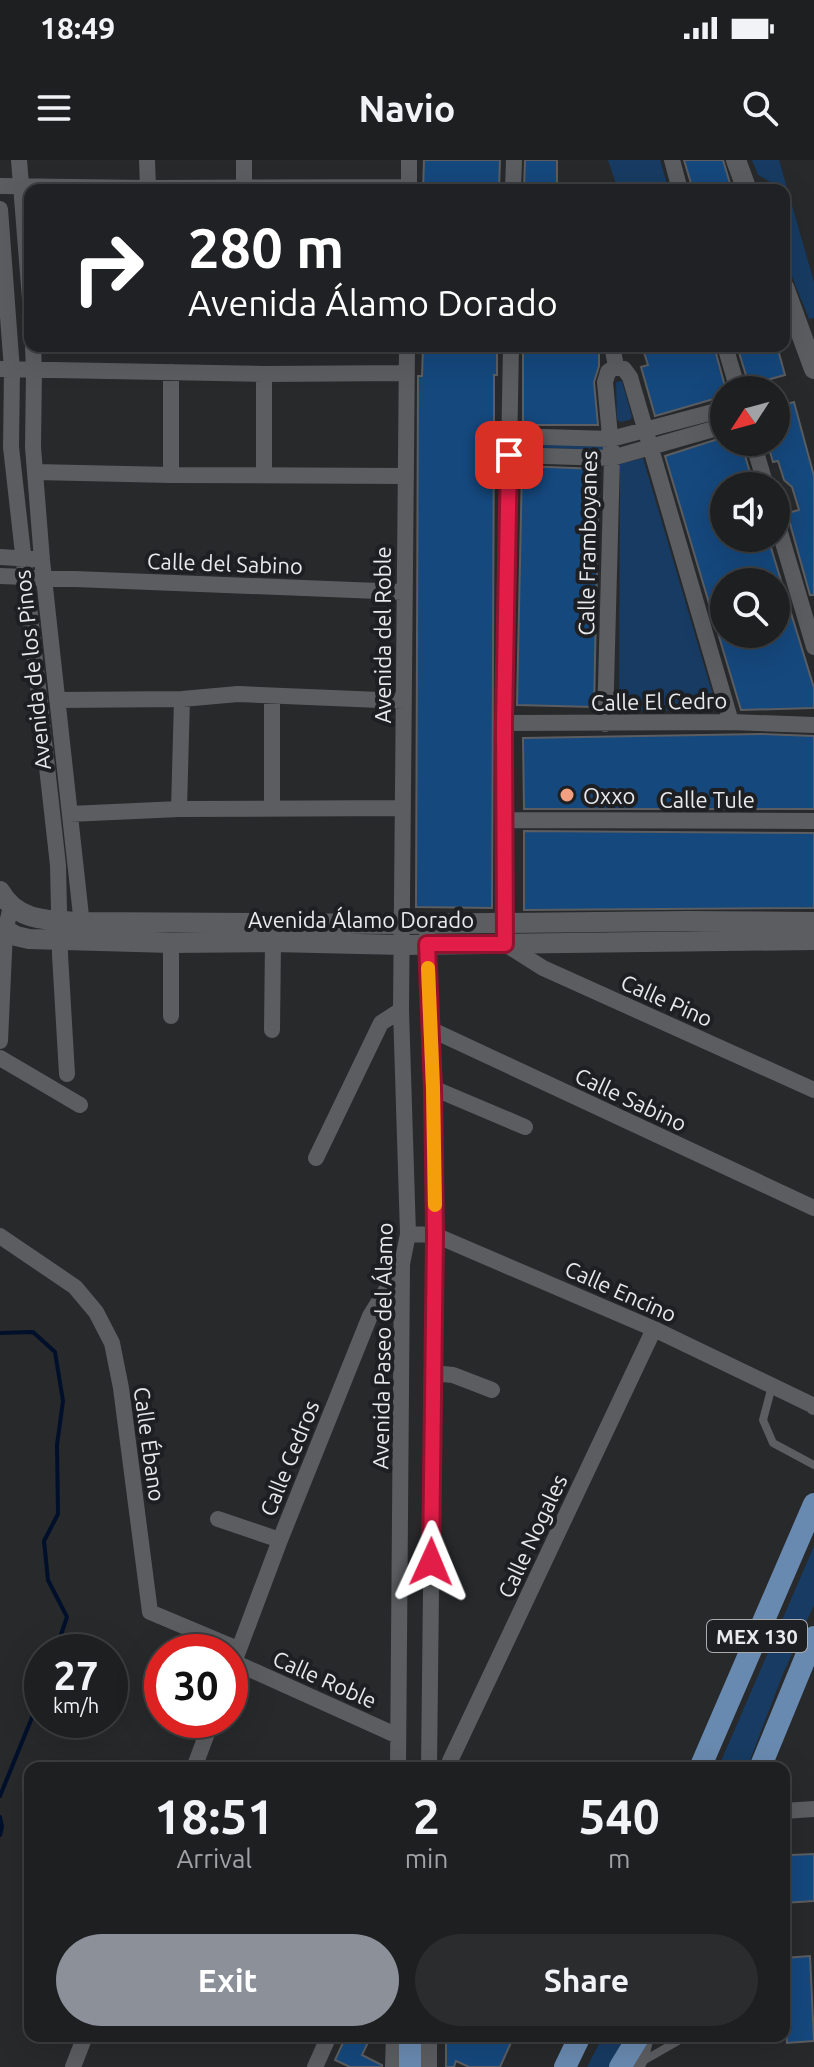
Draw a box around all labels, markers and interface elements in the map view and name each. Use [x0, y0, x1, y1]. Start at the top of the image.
text: 18:49 [40, 11, 115, 45]
icon: menu [32, 86, 76, 130]
icon: search [738, 86, 782, 130]
text: Navio [359, 88, 455, 129]
icon: right [56, 216, 160, 320]
text: 280 m [188, 216, 344, 279]
text: Avenida Álamo Dorado [188, 282, 558, 323]
north arrow [710, 376, 790, 456]
map controls [710, 376, 790, 648]
pin [475, 421, 543, 489]
icon: arrive [487, 433, 531, 477]
street label: Calle Framboyanes [573, 450, 601, 636]
button: sound [710, 472, 790, 552]
street label: Avenida del Roble [370, 546, 395, 724]
street label: Calle del Sabino [147, 548, 303, 578]
button: search [710, 568, 790, 648]
street label: Avenida de los Pinos [9, 569, 55, 771]
street label: Calle El Cedro [591, 687, 727, 715]
place label: Oxxo [583, 783, 635, 808]
marker: Oxxo [558, 786, 576, 804]
street label: Calle Tule [659, 787, 755, 812]
street label: Avenida Álamo Dorado [248, 906, 474, 932]
street label: Calle Pino [617, 969, 717, 1031]
street label: Calle Sabino [571, 1062, 691, 1136]
street label: Avenida Paseo del Álamo [366, 1222, 397, 1470]
street label: Calle Encino [561, 1255, 681, 1327]
street label: Calle Ébano [130, 1385, 171, 1503]
street label: Calle Cedros [254, 1396, 324, 1520]
street label: Calle Nogales [492, 1470, 572, 1602]
position arrow [389, 1520, 473, 1604]
road number: MEX 130 [707, 1620, 807, 1652]
speed limit sign: 30 [144, 1634, 248, 1738]
street label: Calle Roble [269, 1645, 381, 1713]
text: 27 [53, 1653, 99, 1698]
text: km/h [53, 1694, 99, 1717]
text: 18:51 [154, 1789, 274, 1843]
text: 2 [413, 1789, 440, 1843]
text: 540 [579, 1789, 660, 1843]
text: Arrival [176, 1844, 252, 1873]
text: min [405, 1844, 448, 1873]
text: m [608, 1844, 630, 1873]
button: Exit [56, 1934, 399, 2026]
button: Share [415, 1934, 758, 2026]

